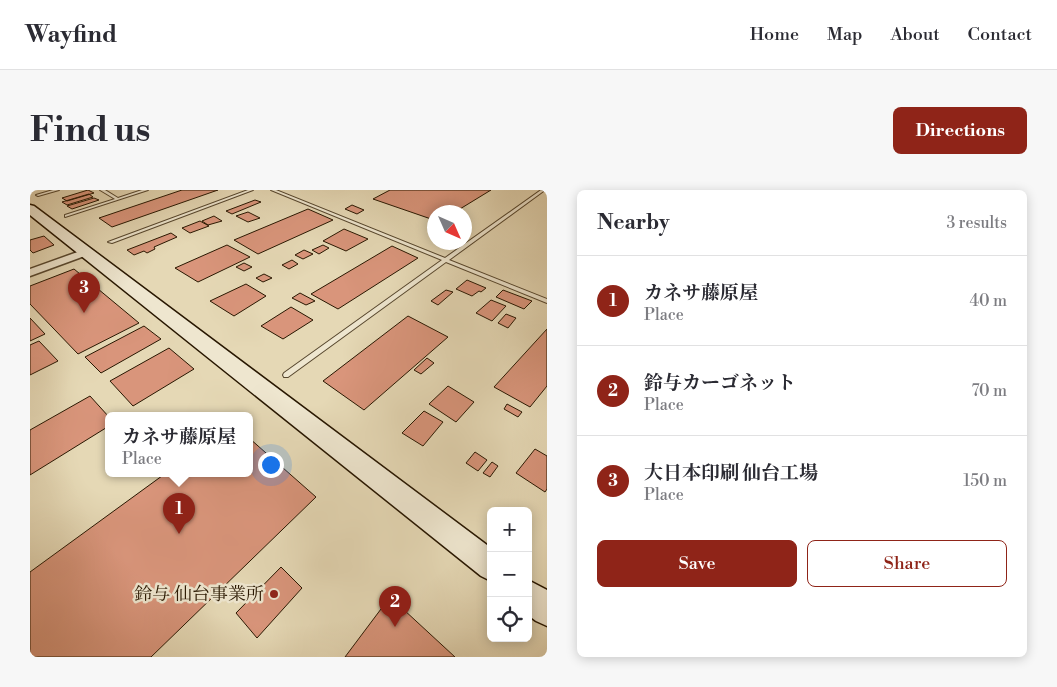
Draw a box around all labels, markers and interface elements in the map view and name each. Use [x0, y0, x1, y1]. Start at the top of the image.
text: Wayfind [25, 20, 117, 50]
text: Home [750, 23, 799, 46]
text: Map [827, 23, 863, 46]
text: About [891, 23, 940, 46]
text: Contact [968, 23, 1032, 46]
button: Directions [893, 107, 1027, 154]
text: Find us [30, 109, 150, 152]
north arrow [427, 205, 472, 250]
text: Nearby [597, 210, 670, 236]
text: 3 results [946, 213, 1007, 233]
pin: 3 [68, 272, 100, 313]
text: カネサ藤原屋 [644, 281, 758, 305]
text: 1 [609, 291, 617, 311]
text: 40 m [970, 291, 1007, 311]
text: Place [644, 305, 684, 325]
text: 鈴与カーゴネット [644, 371, 796, 395]
text: 2 [608, 381, 618, 401]
text: 70 m [971, 381, 1007, 401]
text: Place [644, 395, 684, 415]
popup [105, 412, 253, 477]
text: カネサ藤原屋 [122, 425, 236, 449]
text: Place [122, 449, 162, 469]
your location [258, 452, 284, 478]
text: 大日本印刷 仙台工場 [644, 461, 818, 485]
text: 3 [608, 471, 618, 491]
text: 150 m [963, 471, 1007, 491]
text: Place [644, 485, 684, 505]
pin: 1 [163, 493, 195, 534]
map controls [487, 507, 532, 642]
button: + [487, 507, 532, 552]
button: Save [597, 540, 797, 587]
button: Share [807, 540, 1007, 587]
button: − [487, 552, 532, 597]
place label: 鈴与 仙台事業所 [134, 583, 264, 606]
pin: 2 [379, 586, 411, 627]
marker: 鈴与 仙台事業所 [268, 588, 280, 600]
button: locate [487, 597, 532, 642]

